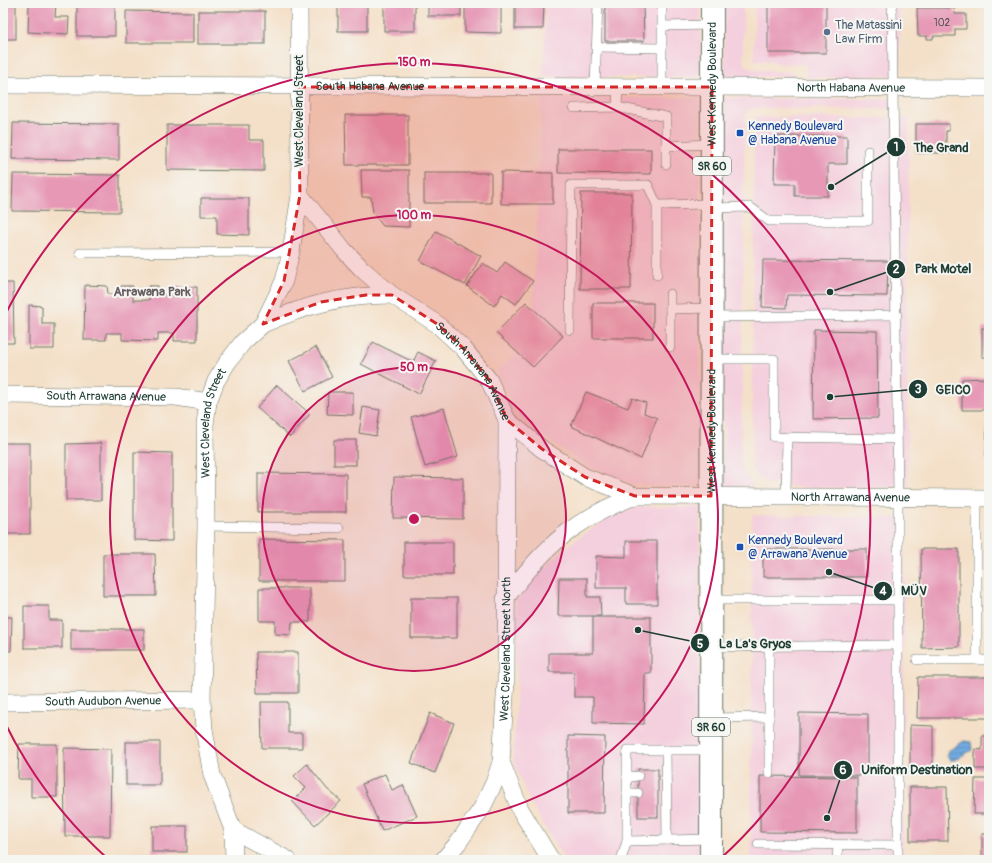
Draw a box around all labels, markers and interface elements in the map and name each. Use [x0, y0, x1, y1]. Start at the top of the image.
house number: 102 [934, 17, 951, 29]
place label: The Matassini Law Firm [835, 18, 902, 47]
street label: West Kennedy Boulevard [705, 22, 720, 146]
marker: The Matassini Law Firm [822, 27, 832, 37]
street label: West Cleveland Street [292, 55, 307, 167]
text: 150 m [398, 55, 431, 70]
street label: South Habana Avenue [316, 79, 425, 94]
street label: North Habana Avenue [797, 80, 905, 96]
place label: Kennedy Boulevard @ Habana Avenue [748, 119, 843, 148]
marker: Kennedy Boulevard @ Habana Avenue [735, 128, 745, 138]
callout: The Grand [886, 135, 977, 160]
text: 1 [894, 140, 898, 155]
text: The Grand [912, 140, 969, 156]
road number: SR 60 [693, 157, 731, 175]
text: 100 m [397, 208, 432, 223]
callout: Park Motel [886, 256, 979, 281]
text: Park Motel [915, 261, 971, 277]
text: 2 [893, 262, 900, 277]
district label: Arrawana Park [113, 284, 191, 300]
street label: South Arrawana Avenue [432, 319, 513, 423]
text: 50 m [400, 360, 428, 375]
street label: West Cleveland Street [198, 365, 230, 478]
street label: West Kennedy Boulevard [704, 369, 720, 493]
callout: GEICO [908, 376, 979, 401]
text: 3 [915, 382, 922, 397]
text: GEICO [936, 382, 971, 398]
street label: South Arrawana Avenue [46, 388, 166, 405]
street label: North Arrawana Avenue [791, 490, 910, 506]
centre of rings [407, 512, 421, 526]
place label: Kennedy Boulevard @ Arrawana Avenue [748, 533, 847, 562]
marker: Kennedy Boulevard @ Arrawana Avenue [735, 542, 745, 552]
street label: West Cleveland Street North [497, 577, 514, 722]
callout: MÜV [873, 578, 935, 603]
text: MÜV [901, 583, 927, 599]
text: 4 [879, 584, 887, 599]
callout: La La's Gryos [690, 631, 799, 656]
text: La La's Gryos [719, 636, 791, 652]
text: 5 [697, 637, 704, 652]
street label: South Audubon Avenue [45, 693, 161, 710]
road number: SR 60 [692, 718, 730, 736]
callout: Uniform Destination [833, 757, 981, 782]
text: Uniform Destination [861, 762, 973, 778]
text: 6 [840, 763, 847, 778]

